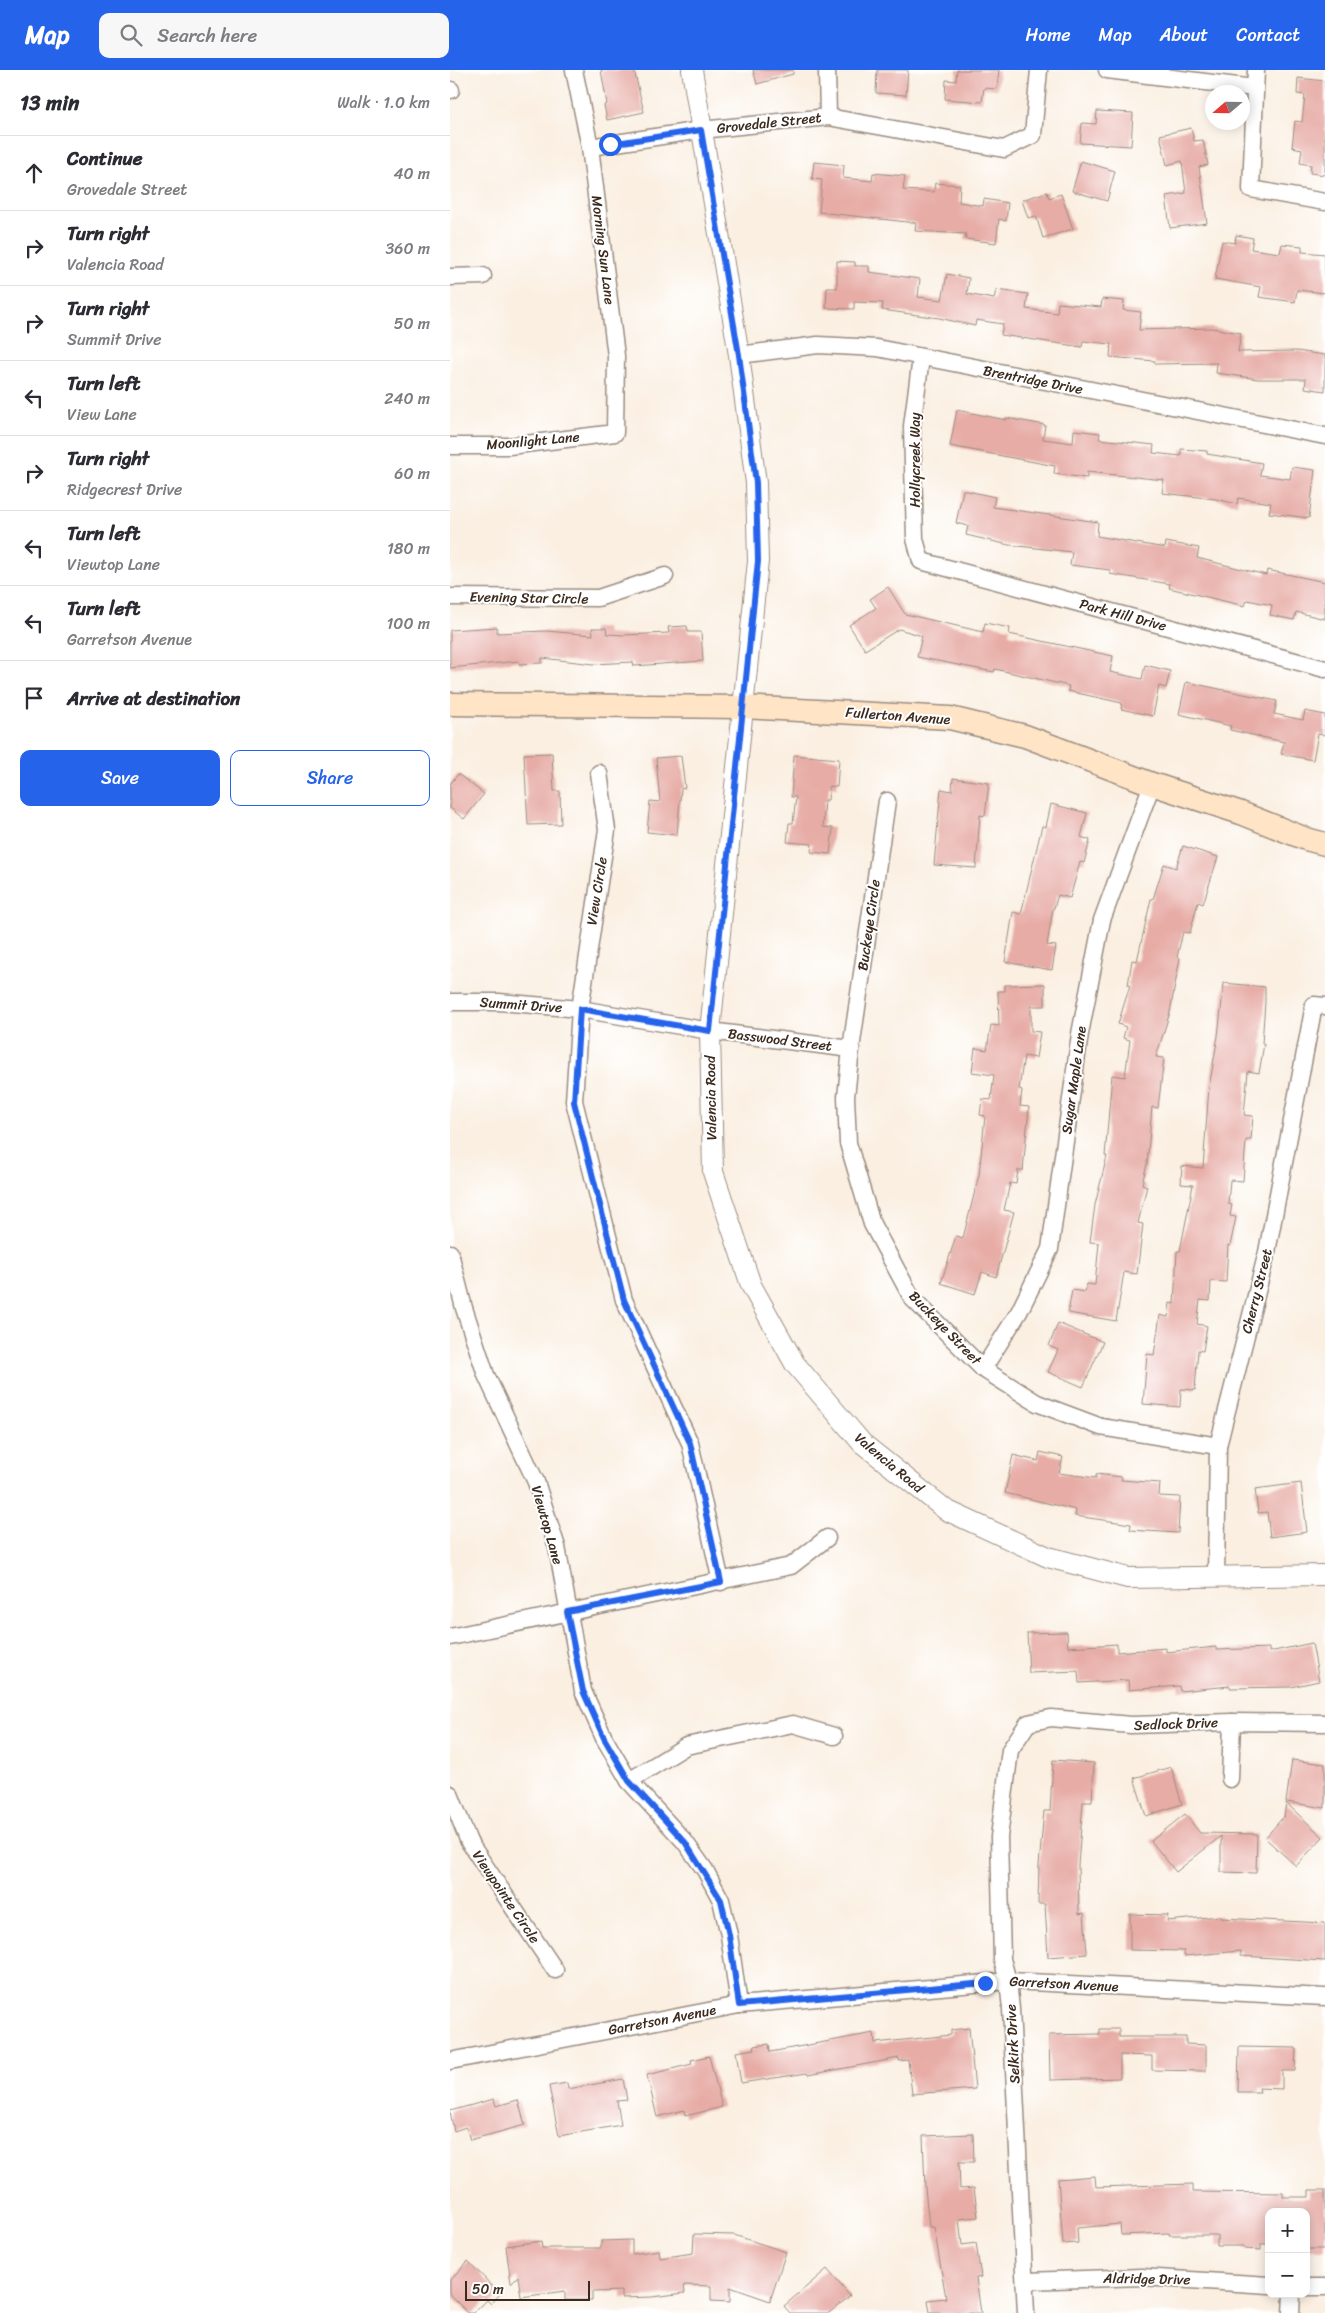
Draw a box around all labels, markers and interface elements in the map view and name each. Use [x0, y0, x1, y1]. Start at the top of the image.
search box [99, 13, 449, 58]
text: Map [25, 14, 69, 56]
text: Search here [157, 19, 257, 52]
text: Home [1026, 19, 1071, 51]
text: Map [1099, 19, 1132, 51]
text: About [1160, 19, 1208, 51]
text: Contact [1236, 19, 1300, 51]
icon: search [117, 21, 145, 49]
text: 13 min [20, 84, 79, 122]
north arrow [1205, 85, 1250, 130]
text: Walk · 1.0 km [337, 88, 430, 117]
street label: Grovedale Street [715, 105, 823, 141]
route start [599, 133, 622, 156]
text: Continue [67, 142, 143, 175]
icon: ahead [20, 159, 48, 187]
text: 40 m [393, 159, 430, 188]
text: Grovedale Street [67, 175, 187, 204]
street label: Morning Sun Lane [584, 194, 622, 306]
text: Turn right [67, 217, 149, 250]
icon: right [20, 234, 48, 262]
text: 360 m [386, 234, 430, 263]
text: Valencia Road [67, 250, 164, 279]
text: Turn right [67, 292, 149, 325]
icon: right [20, 309, 48, 337]
text: 50 m [394, 309, 430, 338]
text: Summit Drive [67, 325, 161, 354]
street label: Brentridge Drive [981, 358, 1085, 402]
text: Turn left [67, 367, 140, 400]
icon: left [20, 384, 48, 412]
text: 240 m [384, 384, 430, 413]
text: View Lane [67, 400, 137, 429]
street label: Hollycreek Way [903, 412, 928, 508]
street label: Moonlight Lane [485, 424, 581, 458]
text: Turn right [67, 442, 149, 475]
icon: right [20, 459, 48, 487]
text: 60 m [394, 459, 430, 488]
text: Ridgecrest Drive [67, 475, 182, 504]
text: Turn left [67, 517, 140, 550]
icon: left [20, 534, 48, 562]
text: 180 m [387, 534, 430, 563]
text: Viewtop Lane [67, 550, 160, 579]
street label: Evening Star Circle [469, 584, 589, 612]
street label: Park Hill Drive [1077, 591, 1169, 639]
text: Turn left [67, 592, 140, 625]
icon: left [20, 609, 48, 637]
text: 100 m [386, 609, 430, 638]
text: Garretson Avenue [67, 625, 192, 654]
text: Arrive at destination [67, 682, 240, 715]
icon: arrive [20, 684, 48, 712]
street label: Fullerton Avenue [845, 700, 951, 732]
button: Save [20, 750, 220, 806]
button: Share [230, 750, 430, 806]
street label: View Circle [579, 855, 615, 927]
street label: Buckeye Circle [850, 878, 888, 972]
street label: Summit Drive [479, 990, 563, 1020]
street label: Basswood Street [727, 1021, 833, 1059]
street label: Sugar Maple Lane [1054, 1024, 1094, 1136]
street label: Valencia Road [698, 1054, 724, 1141]
street label: Cherry Street [1234, 1246, 1280, 1336]
street label: Buckeye Street [903, 1285, 988, 1372]
street label: Valencia Road [849, 1426, 931, 1501]
street label: Viewtop Lane [524, 1482, 570, 1568]
street label: Sedlock Drive [1133, 1710, 1219, 1738]
street label: Viewpointe Circle [465, 1845, 547, 1949]
street label: Garretson Avenue [1009, 1969, 1119, 1999]
route end [974, 1972, 997, 1995]
street label: Garretson Avenue [606, 1997, 718, 2043]
street label: Selkirk Drive [998, 2004, 1028, 2084]
map controls [1265, 2208, 1310, 2298]
button: + [1265, 2208, 1310, 2253]
button: − [1265, 2253, 1310, 2298]
street label: Aldridge Drive [1102, 2266, 1191, 2292]
text: 50 m [472, 2277, 504, 2302]
scale bar [465, 2278, 590, 2301]

